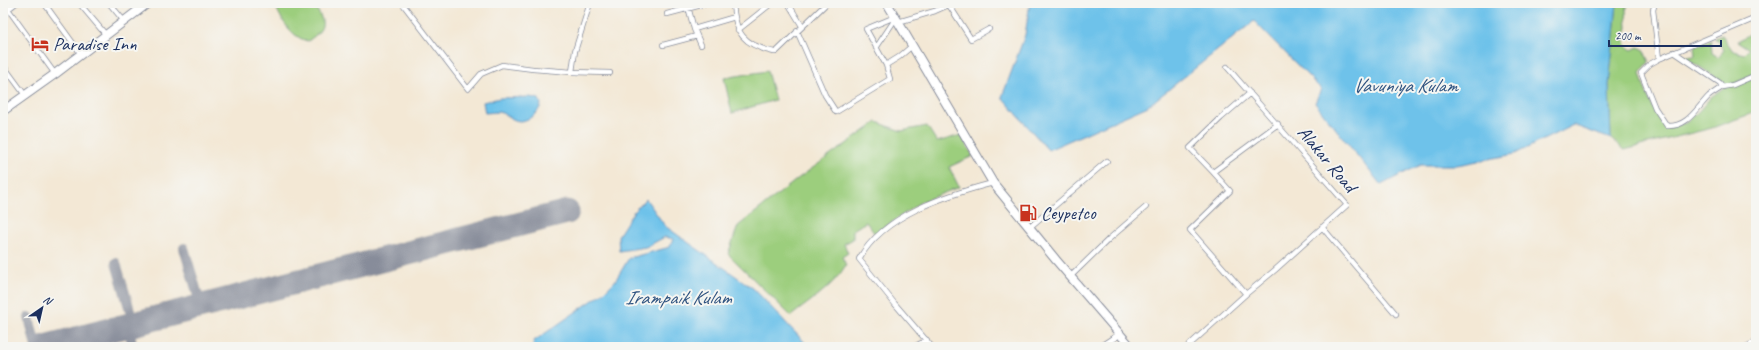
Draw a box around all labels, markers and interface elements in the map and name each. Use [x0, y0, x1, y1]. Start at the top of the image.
scale bar [1609, 22, 1721, 48]
text: 200 m [1615, 28, 1642, 44]
place label: Paradise Inn [53, 32, 137, 56]
hotel icon: Paradise Inn [30, 34, 50, 54]
water label: Vavuniya Kulam [1353, 73, 1460, 98]
street label: Alakar Road [1292, 121, 1364, 200]
place label: Ceypetco [1041, 201, 1097, 225]
fuel station icon: Ceypetco [1018, 203, 1038, 223]
water label: Irampaik Kulam [625, 285, 733, 310]
north arrow [22, 288, 62, 328]
text: N [41, 292, 56, 309]

